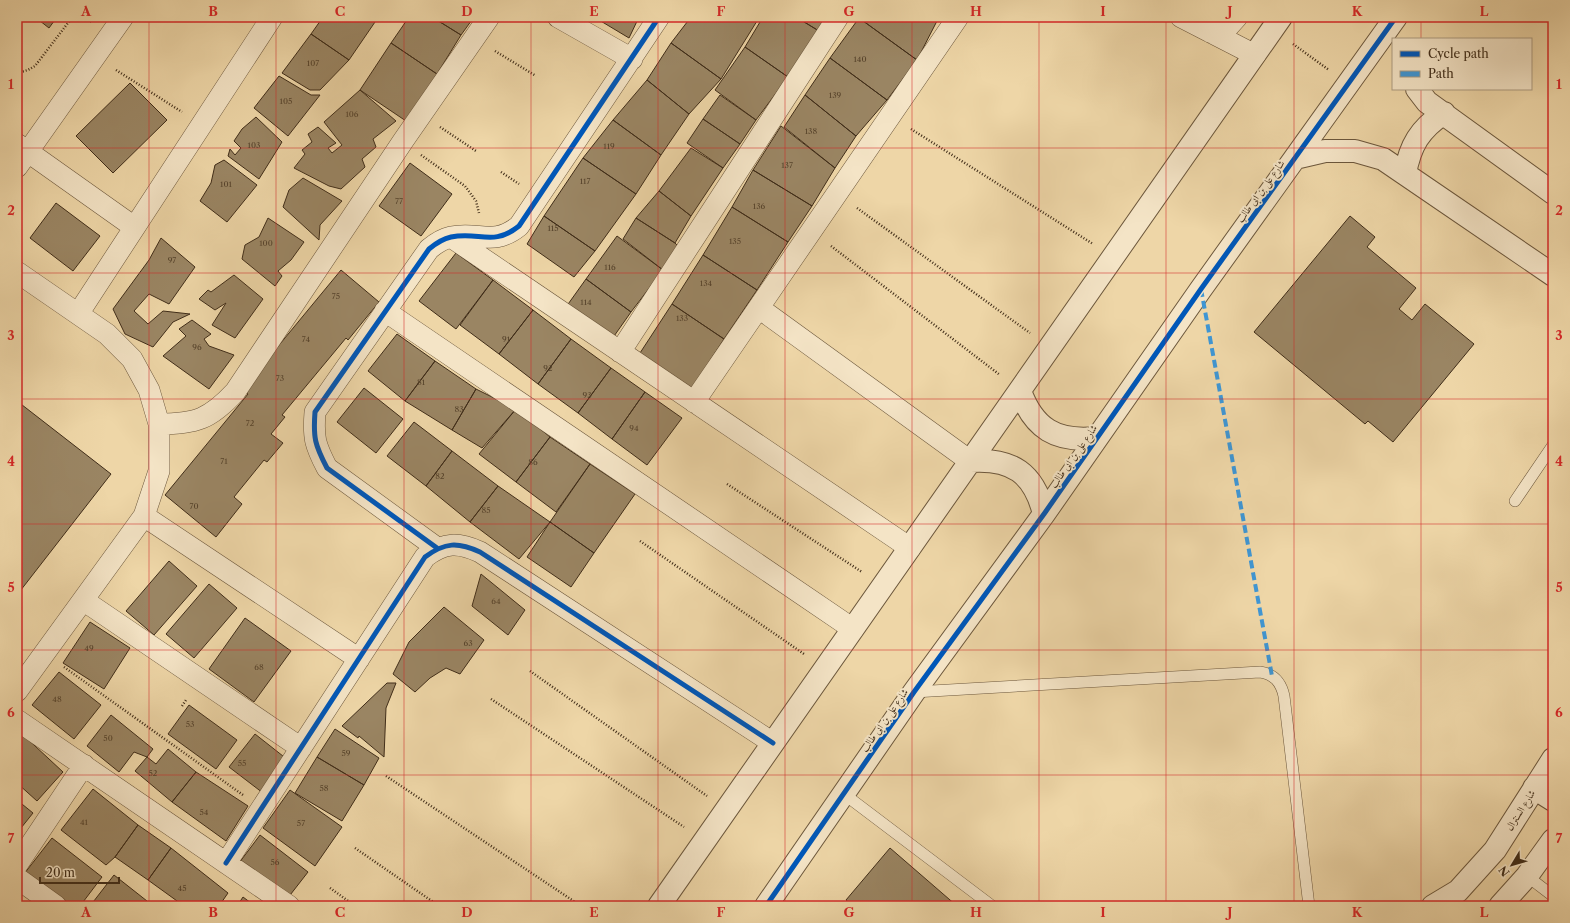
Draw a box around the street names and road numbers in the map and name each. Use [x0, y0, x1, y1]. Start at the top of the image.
street label: شارع على بن ابى طالب [1233, 157, 1290, 227]
street label: شارع على بن ابى طالب [1047, 422, 1103, 492]
street label: شارع على بن ابى طالب [858, 686, 914, 756]
street label: شارع السنترال [1503, 787, 1541, 835]

